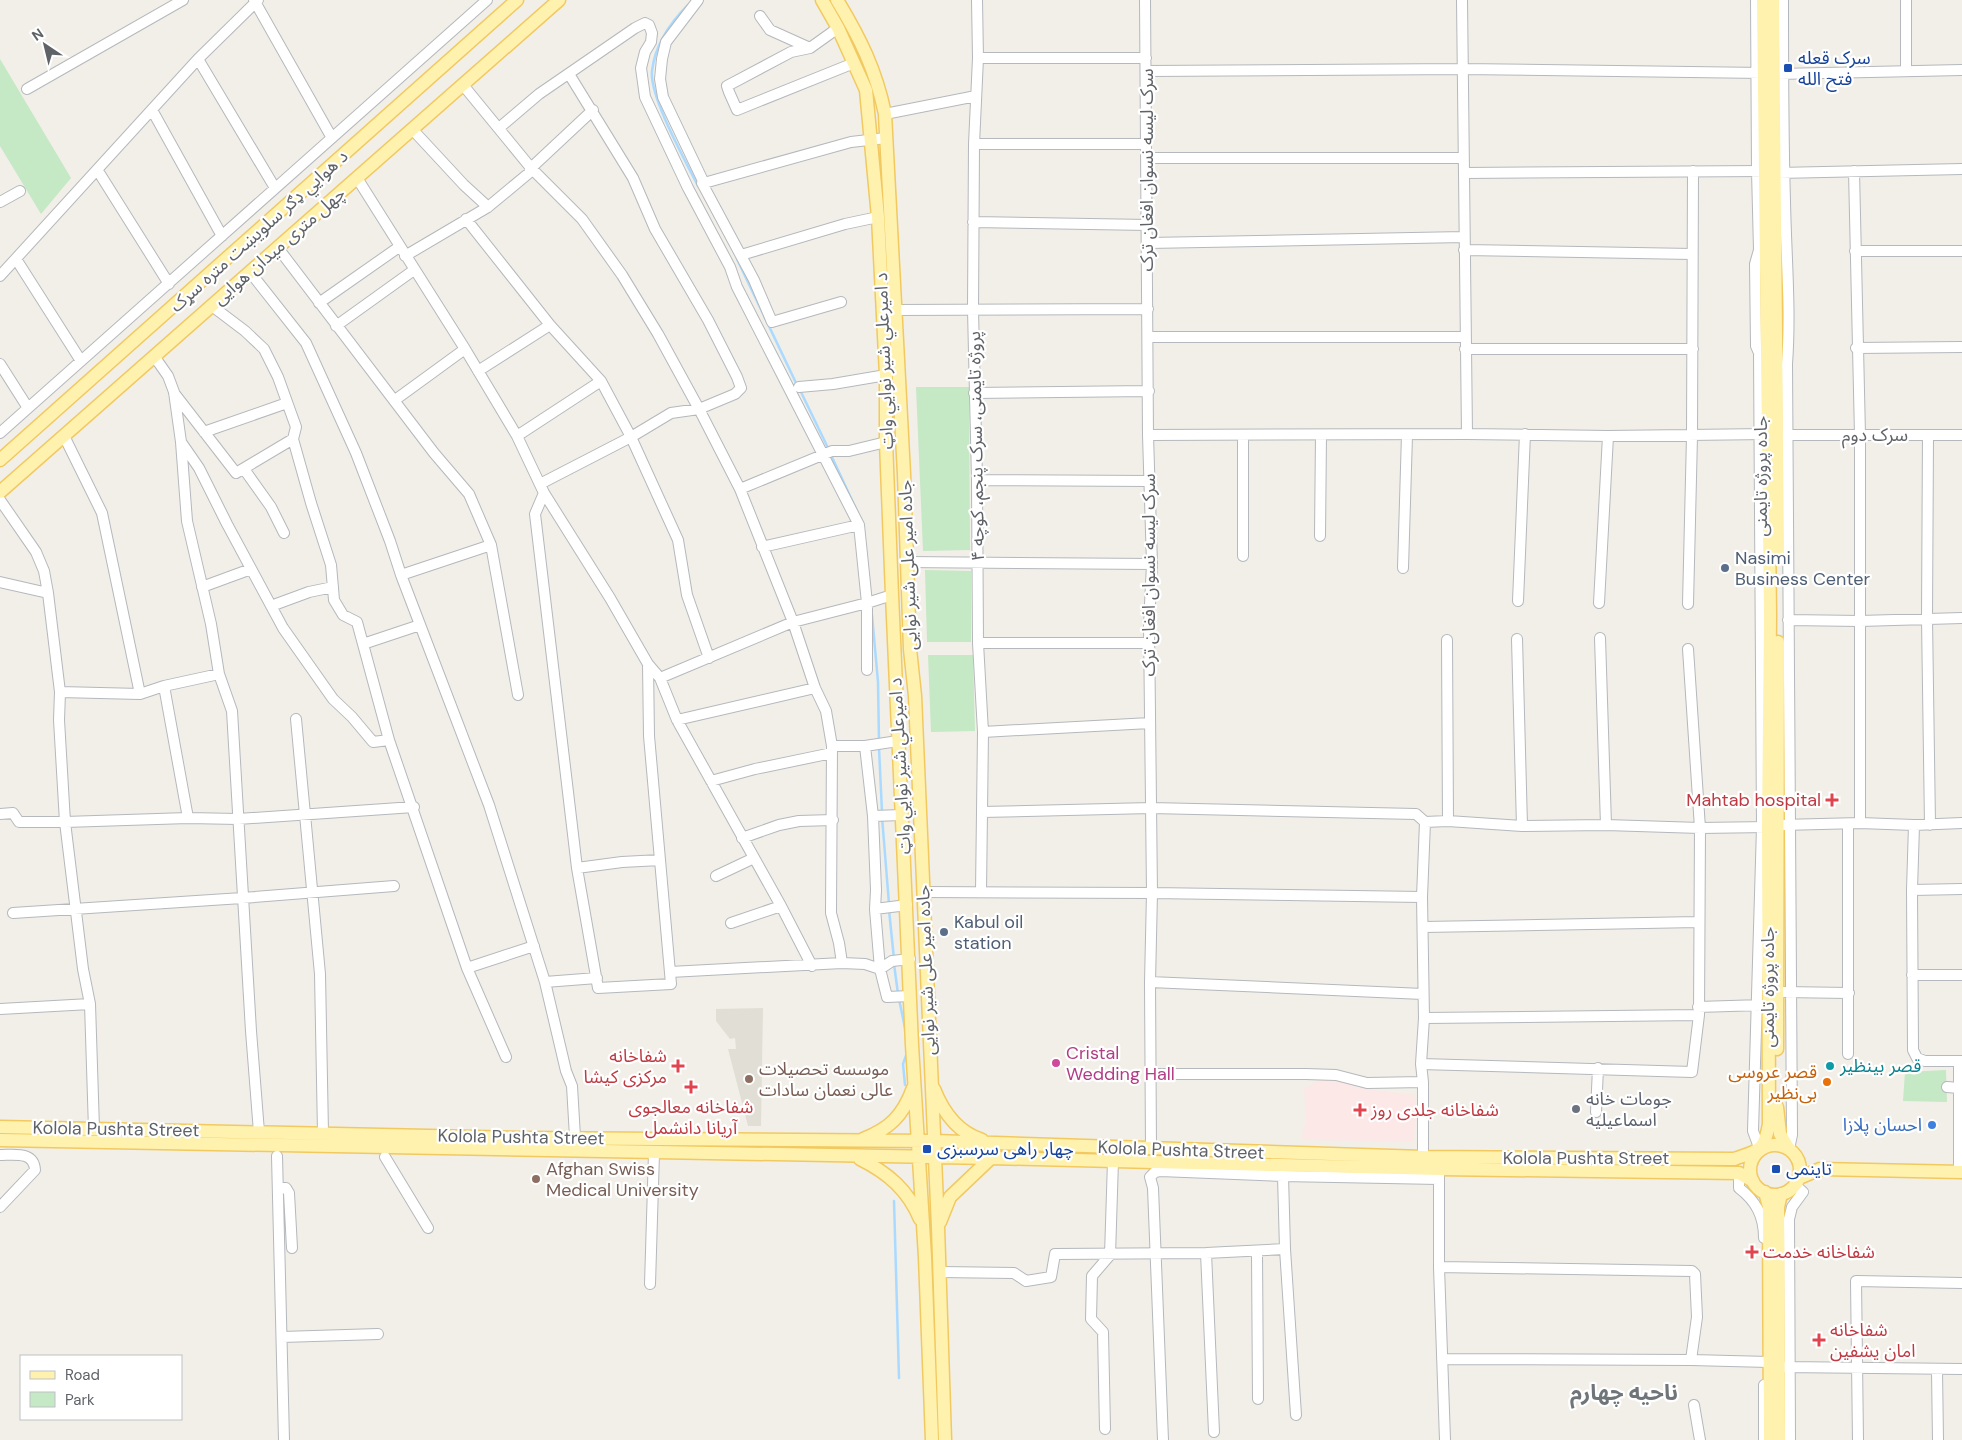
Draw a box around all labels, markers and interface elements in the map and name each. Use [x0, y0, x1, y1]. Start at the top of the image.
north arrow [20, 20, 70, 70]
text: N [28, 24, 47, 45]
place label: سرک قعله فتح الله [1798, 46, 1871, 92]
marker: سرک قعله فتح الله [1782, 62, 1794, 74]
street label: سرک لیسه نسوان افغان‌ ترک [1135, 68, 1159, 272]
street label: د هوايي ډګر سلویښت متره سړک [165, 144, 354, 318]
street label: چهل متری میدان هوایی [208, 182, 350, 310]
street label: د امیرعلي شیر نوايي واټ [869, 272, 900, 450]
street label: پروژه تایمنی، سرک پنجم، کوچه ۴ [962, 331, 991, 561]
street label: جاده پروژه تایمنی [1749, 416, 1773, 536]
street label: سرک دوم [1842, 423, 1908, 449]
street label: سرک لیسه نسوان افغان‌ ترک [1137, 473, 1161, 677]
street label: جاده امیر علی شیر نوایی [893, 479, 923, 651]
place label: Nasimi Business Center [1735, 546, 1870, 591]
marker: Nasimi Business Center [1719, 562, 1731, 574]
street label: د امیرعلي شیر نوايي واټ [883, 677, 918, 855]
place label: Mahtab hospital [1686, 788, 1821, 812]
marker: Mahtab hospital [1825, 793, 1839, 807]
street label: جاده امیر علی شیر نوایی [911, 884, 941, 1056]
place label: Kabul oil station [954, 910, 1023, 955]
marker: Kabul oil station [938, 926, 950, 938]
street label: جاده پروژه تایمنی [1756, 927, 1780, 1047]
place label: Cristal Wedding Hall [1066, 1041, 1175, 1086]
place label: شفاخانه مرکزی کیشا [583, 1044, 667, 1089]
place label: قصر بینظیر [1839, 1054, 1921, 1078]
place label: موسسه تحصیلات عالی نعمان سادات [759, 1057, 893, 1102]
marker: Cristal Wedding Hall [1050, 1057, 1062, 1069]
marker: شفاخانه مرکزی کیشا [671, 1059, 685, 1073]
place label: قصر عروسی بی‌نظیر [1728, 1060, 1817, 1105]
marker: قصر بینظیر [1824, 1060, 1836, 1072]
marker: موسسه تحصیلات عالی نعمان سادات [743, 1073, 755, 1085]
marker: قصر عروسی بی‌نظیر [1821, 1076, 1833, 1088]
marker: شفاخانه معالجوی آریانا دانشمل [684, 1080, 698, 1094]
place label: جومات خانه اسماعيليه [1586, 1087, 1672, 1132]
place label: شفاخانه معالجوی آریانا دانشمل [629, 1095, 753, 1140]
place label: شفاخانه جلدی روز [1370, 1098, 1499, 1122]
marker: شفاخانه جلدی روز [1353, 1103, 1367, 1117]
marker: جومات خانه اسماعيليه [1570, 1103, 1582, 1115]
place label: احسان پلازا [1843, 1113, 1922, 1137]
street label: Kolola Pushta Street [32, 1116, 200, 1142]
marker: احسان پلازا [1926, 1119, 1938, 1131]
street label: Kolola Pushta Street [437, 1124, 605, 1150]
street label: Kolola Pushta Street [1097, 1135, 1265, 1165]
place label: چهار راهی سرسبزی [937, 1137, 1074, 1161]
marker: چهار راهی سرسبزی [921, 1143, 933, 1155]
street label: Kolola Pushta Street [1503, 1146, 1669, 1170]
place label: Afghan Swiss Medical University [546, 1157, 699, 1202]
place label: تاینمی [1786, 1157, 1832, 1181]
marker: تاینمی [1770, 1163, 1782, 1175]
marker: Afghan Swiss Medical University [530, 1173, 542, 1185]
place label: شفاخانه خدمت [1763, 1240, 1875, 1264]
marker: شفاخانه خدمت [1745, 1245, 1759, 1259]
place label: شفاخانه امان یشفین [1830, 1318, 1916, 1363]
marker: شفاخانه امان یشفین [1812, 1333, 1826, 1347]
legend [20, 1355, 182, 1420]
text: Road [65, 1365, 100, 1385]
district label: ناحیه چهارم [1570, 1378, 1678, 1409]
text: Park [65, 1390, 95, 1410]

